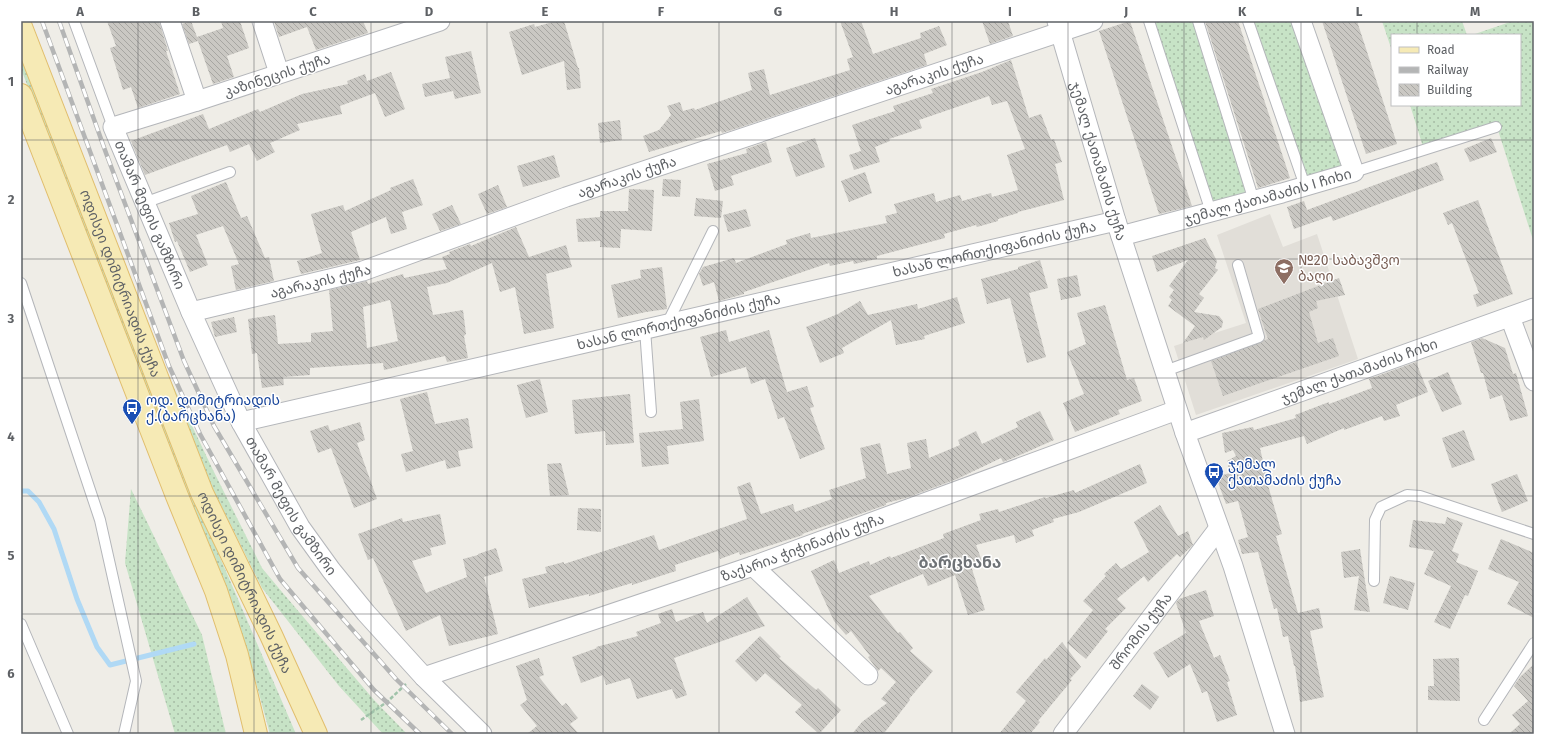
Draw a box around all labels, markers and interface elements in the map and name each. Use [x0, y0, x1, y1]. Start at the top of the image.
text: A [75, 4, 84, 19]
text: B [192, 4, 200, 19]
text: C [309, 4, 317, 19]
text: D [425, 4, 434, 19]
text: E [542, 4, 549, 19]
text: F [658, 4, 665, 19]
text: G [774, 4, 782, 19]
text: H [890, 4, 898, 19]
text: I [1008, 4, 1012, 19]
text: J [1123, 4, 1128, 19]
text: K [1238, 4, 1247, 19]
text: L [1356, 4, 1363, 19]
text: M [1470, 4, 1480, 19]
legend [1391, 34, 1521, 106]
text: Road [1427, 43, 1455, 57]
street label: კაზინეცის ქუჩა [222, 50, 332, 101]
street label: აგარაკის ქუჩა [883, 50, 986, 99]
text: Railway [1427, 63, 1468, 77]
text: 1 [8, 74, 14, 89]
street label: ჯემალ ქათამაძის ქუჩა [1066, 80, 1130, 243]
text: Building [1427, 83, 1473, 97]
street label: თამარ მეფის გამზირი [111, 138, 188, 292]
street label: აგარაკის ქუჩა [575, 153, 679, 202]
street label: ჯემალ ქათამაძის I ჩიხი [1182, 165, 1354, 228]
street label: ოდისეი დიმიტრიადის ქუჩა [76, 187, 164, 380]
text: 2 [8, 192, 15, 207]
street label: ხასან ლორთქიფანიძის ქუჩა [891, 218, 1098, 281]
place label: №20 საბავშვო ბაღი [1298, 252, 1400, 285]
school or university icon: №20 საბავშვო ბაღი [1273, 257, 1295, 285]
street label: აგარაკის ქუჩა [268, 261, 373, 302]
street label: ხასან ლორთქიფანიძის ქუჩა [575, 290, 782, 354]
text: 3 [7, 311, 15, 326]
street label: ჯემალ ქათამაძის ჩიხი [1279, 335, 1440, 407]
place label: ოდ. დიმიტრიადის ქ.(ბარცხანა) [146, 392, 280, 425]
bus stop icon: ოდ. დიმიტრიადის ქ.(ბარცხანა) [121, 397, 143, 425]
text: 4 [7, 429, 15, 444]
street label: თამარ მეფის გამზირი [242, 433, 340, 579]
place label: ჯემალ ქათამაძის ქუჩა [1228, 456, 1341, 489]
bus stop icon: ჯემალ ქათამაძის ქუჩა [1203, 461, 1225, 489]
street label: ოდისეი დიმიტრიადის ქუჩა [194, 489, 295, 676]
street label: ზაქარია ჭიჭინაძის ქუჩა [719, 511, 886, 585]
text: 5 [8, 548, 15, 563]
district label: ბარცხანა [919, 553, 1001, 572]
street label: შრომის ქუჩა [1107, 589, 1176, 673]
text: 6 [7, 666, 15, 681]

